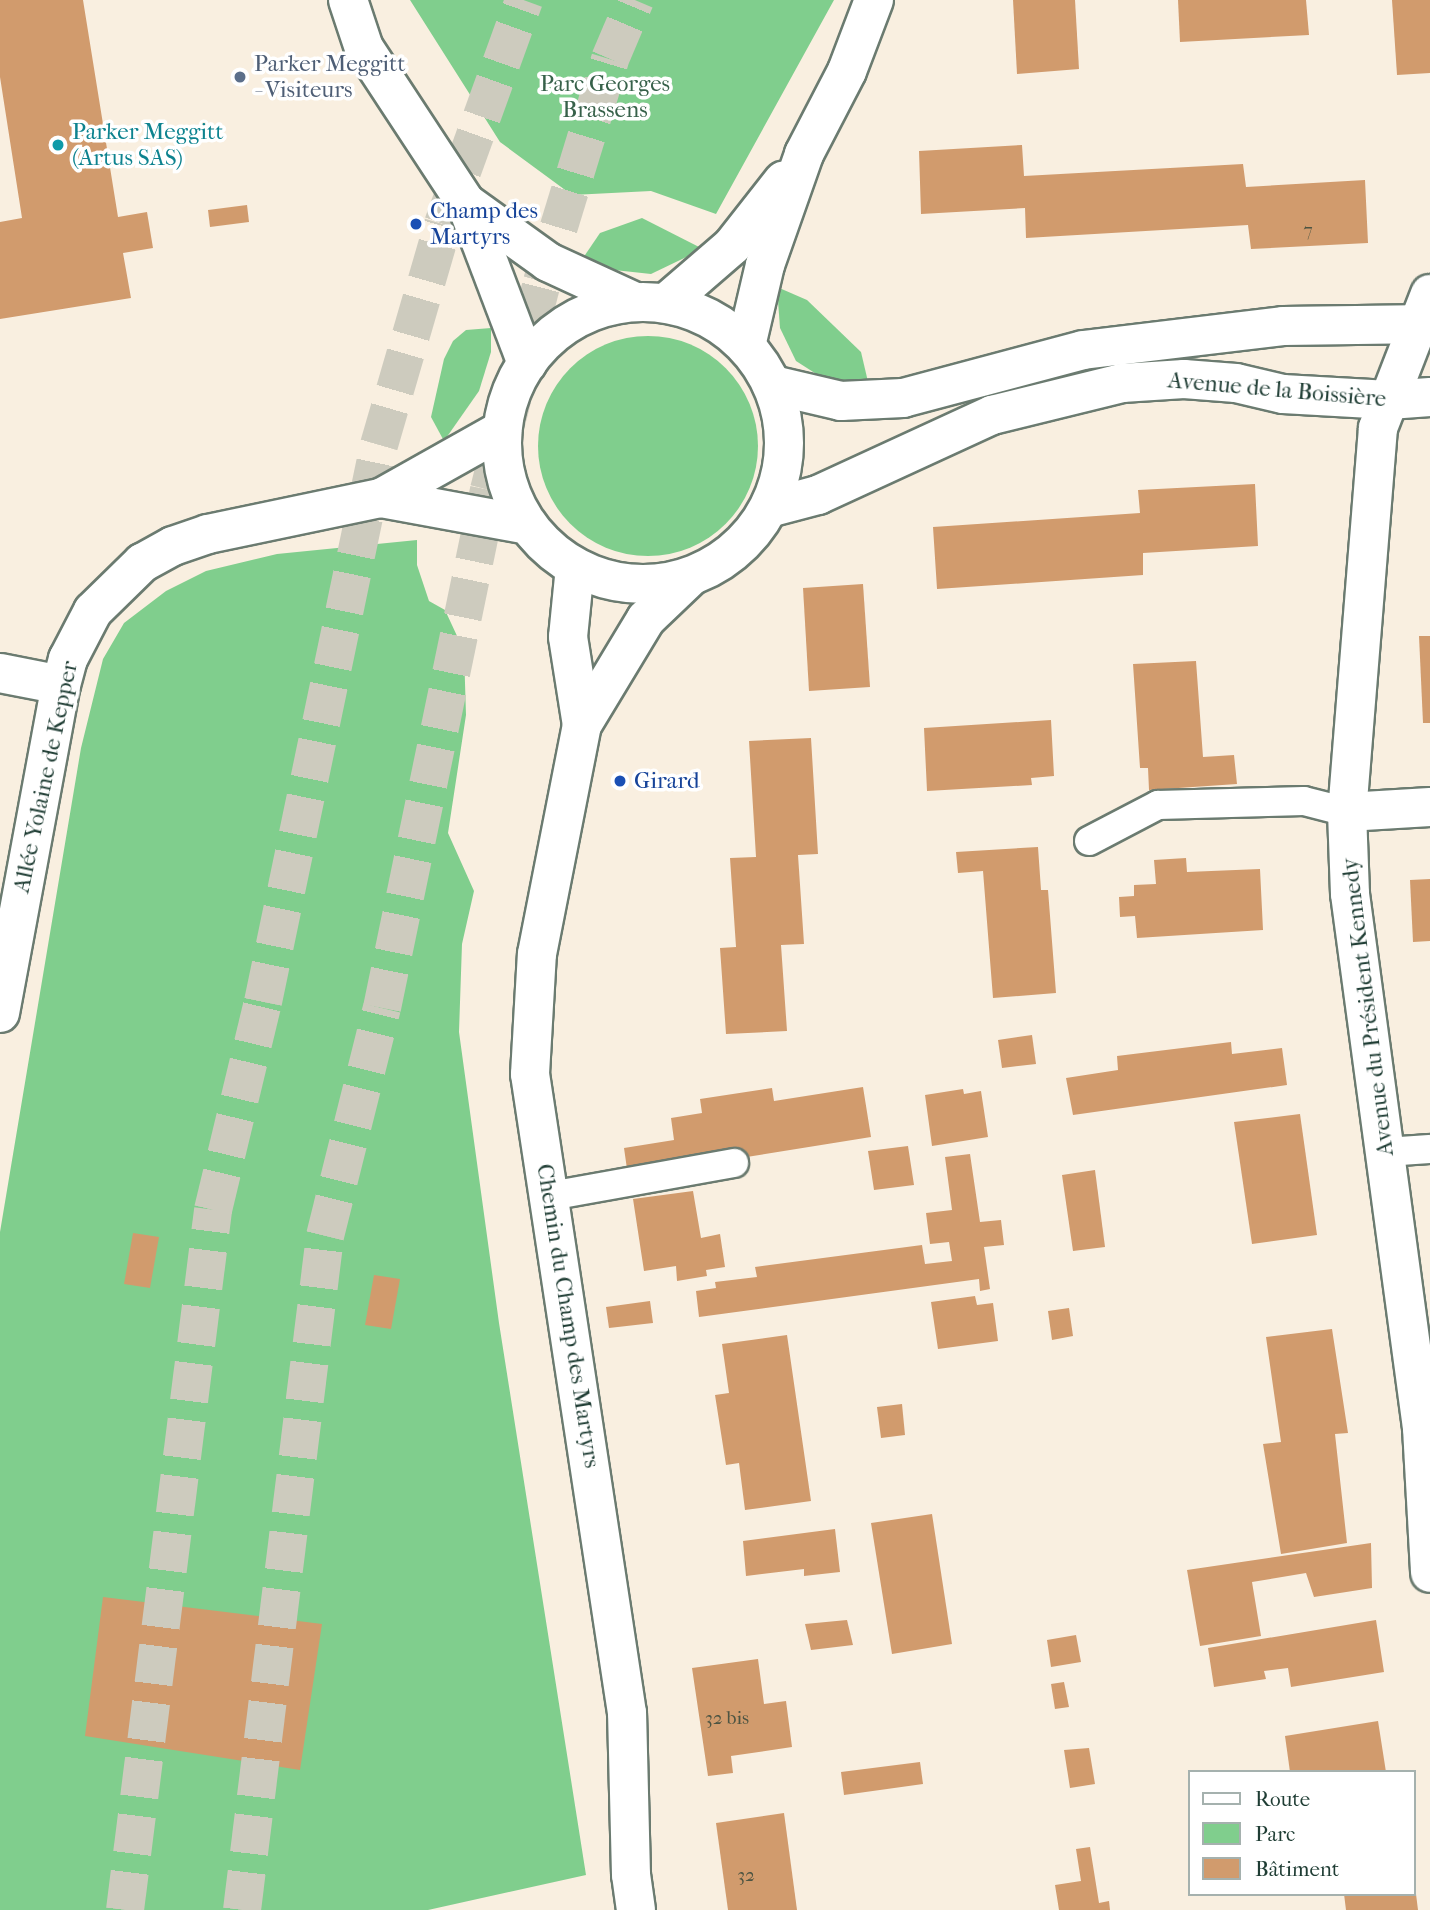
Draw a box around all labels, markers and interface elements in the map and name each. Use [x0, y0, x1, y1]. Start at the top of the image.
place label: Parker Meggitt - Visiteurs [254, 50, 405, 104]
marker: Parker Meggitt - Visiteurs [232, 69, 248, 85]
park label: Parc Georges Brassens [540, 70, 670, 124]
place label: Parker Meggitt (Artus SAS) [72, 118, 223, 172]
marker: Parker Meggitt (Artus SAS) [50, 137, 66, 153]
place label: Champ des Martyrs [430, 197, 538, 251]
marker: Champ des Martyrs [408, 216, 424, 232]
house number: 7 [1303, 220, 1313, 242]
street label: Avenue de la Boissière [1167, 367, 1387, 413]
street label: Allée Yolaine de Kepper [8, 659, 84, 895]
place label: Girard [634, 767, 700, 795]
marker: Girard [612, 773, 628, 789]
street label: Avenue du Président Kennedy [1336, 856, 1400, 1158]
street label: Chemin du Champ des Martyrs [530, 1162, 606, 1470]
house number: 32 bis [705, 1708, 749, 1730]
legend [1188, 1770, 1416, 1896]
text: Route [1255, 1787, 1310, 1811]
text: Parc [1255, 1822, 1295, 1846]
text: Bâtiment [1255, 1857, 1339, 1881]
house number: 32 [737, 1865, 755, 1887]

